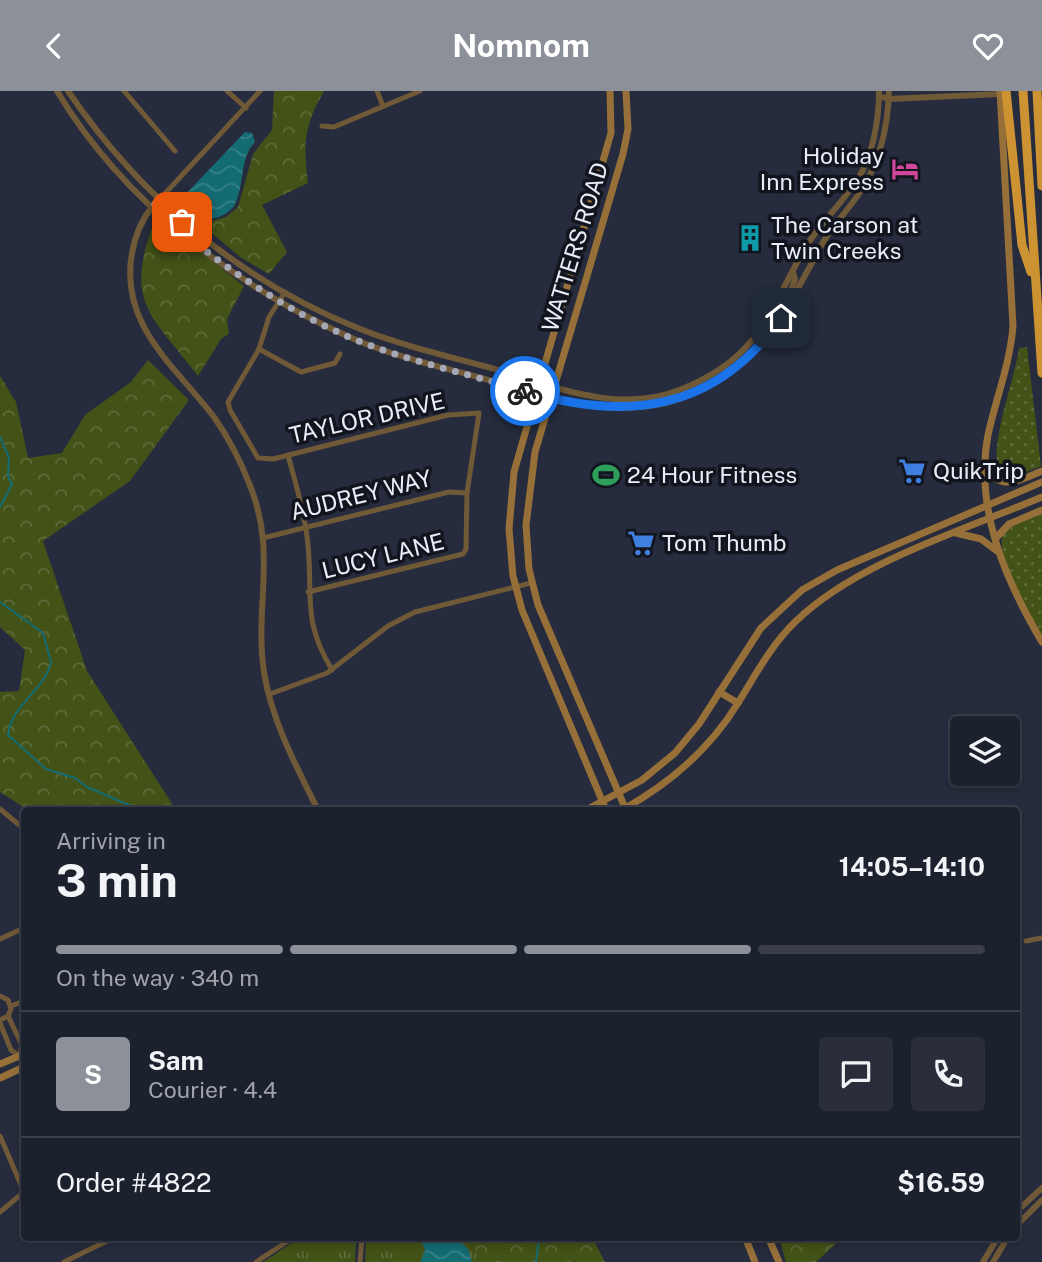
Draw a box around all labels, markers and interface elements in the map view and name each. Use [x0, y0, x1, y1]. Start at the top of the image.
icon: back [35, 27, 73, 65]
text: Nomnom [452, 27, 590, 64]
icon: heart [969, 27, 1007, 65]
place label: Holiday Inn Express [760, 142, 884, 195]
hotel icon: Holiday Inn Express [890, 154, 920, 184]
street label: WATTERS ROAD [536, 159, 613, 335]
pin [152, 192, 212, 252]
icon: bag [163, 203, 201, 241]
place label: The Carson at Twin Creeks [771, 211, 918, 264]
building icon: The Carson at Twin Creeks [735, 223, 765, 253]
pin [751, 288, 811, 348]
icon: home [762, 299, 800, 337]
courier [490, 356, 560, 426]
icon: bike [506, 372, 544, 410]
street label: TAYLOR DRIVE [286, 386, 447, 449]
supermarket icon: QuikTrip [897, 456, 927, 486]
place label: QuikTrip [933, 457, 1024, 484]
sports icon: 24 Hour Fitness [591, 460, 621, 490]
place label: 24 Hour Fitness [627, 461, 797, 488]
street label: AUDREY WAY [288, 464, 434, 525]
street label: LUCY LANE [319, 527, 447, 584]
supermarket icon: Tom Thumb [626, 528, 656, 558]
place label: Tom Thumb [662, 529, 787, 556]
map controls [950, 716, 1020, 786]
button: layers [950, 716, 1020, 786]
text: Arriving in [56, 827, 166, 854]
text: 14:05–14:10 [839, 851, 985, 882]
text: 3 min [56, 853, 178, 907]
text: On the way · 340 m [56, 964, 259, 991]
button: chat [819, 1037, 893, 1111]
button: phone [911, 1037, 985, 1111]
text: Sam [148, 1045, 204, 1076]
text: S [84, 1059, 102, 1090]
text: Courier · 4.4 [148, 1076, 277, 1103]
text: Order #4822 [56, 1167, 211, 1198]
text: $16.59 [897, 1167, 985, 1198]

